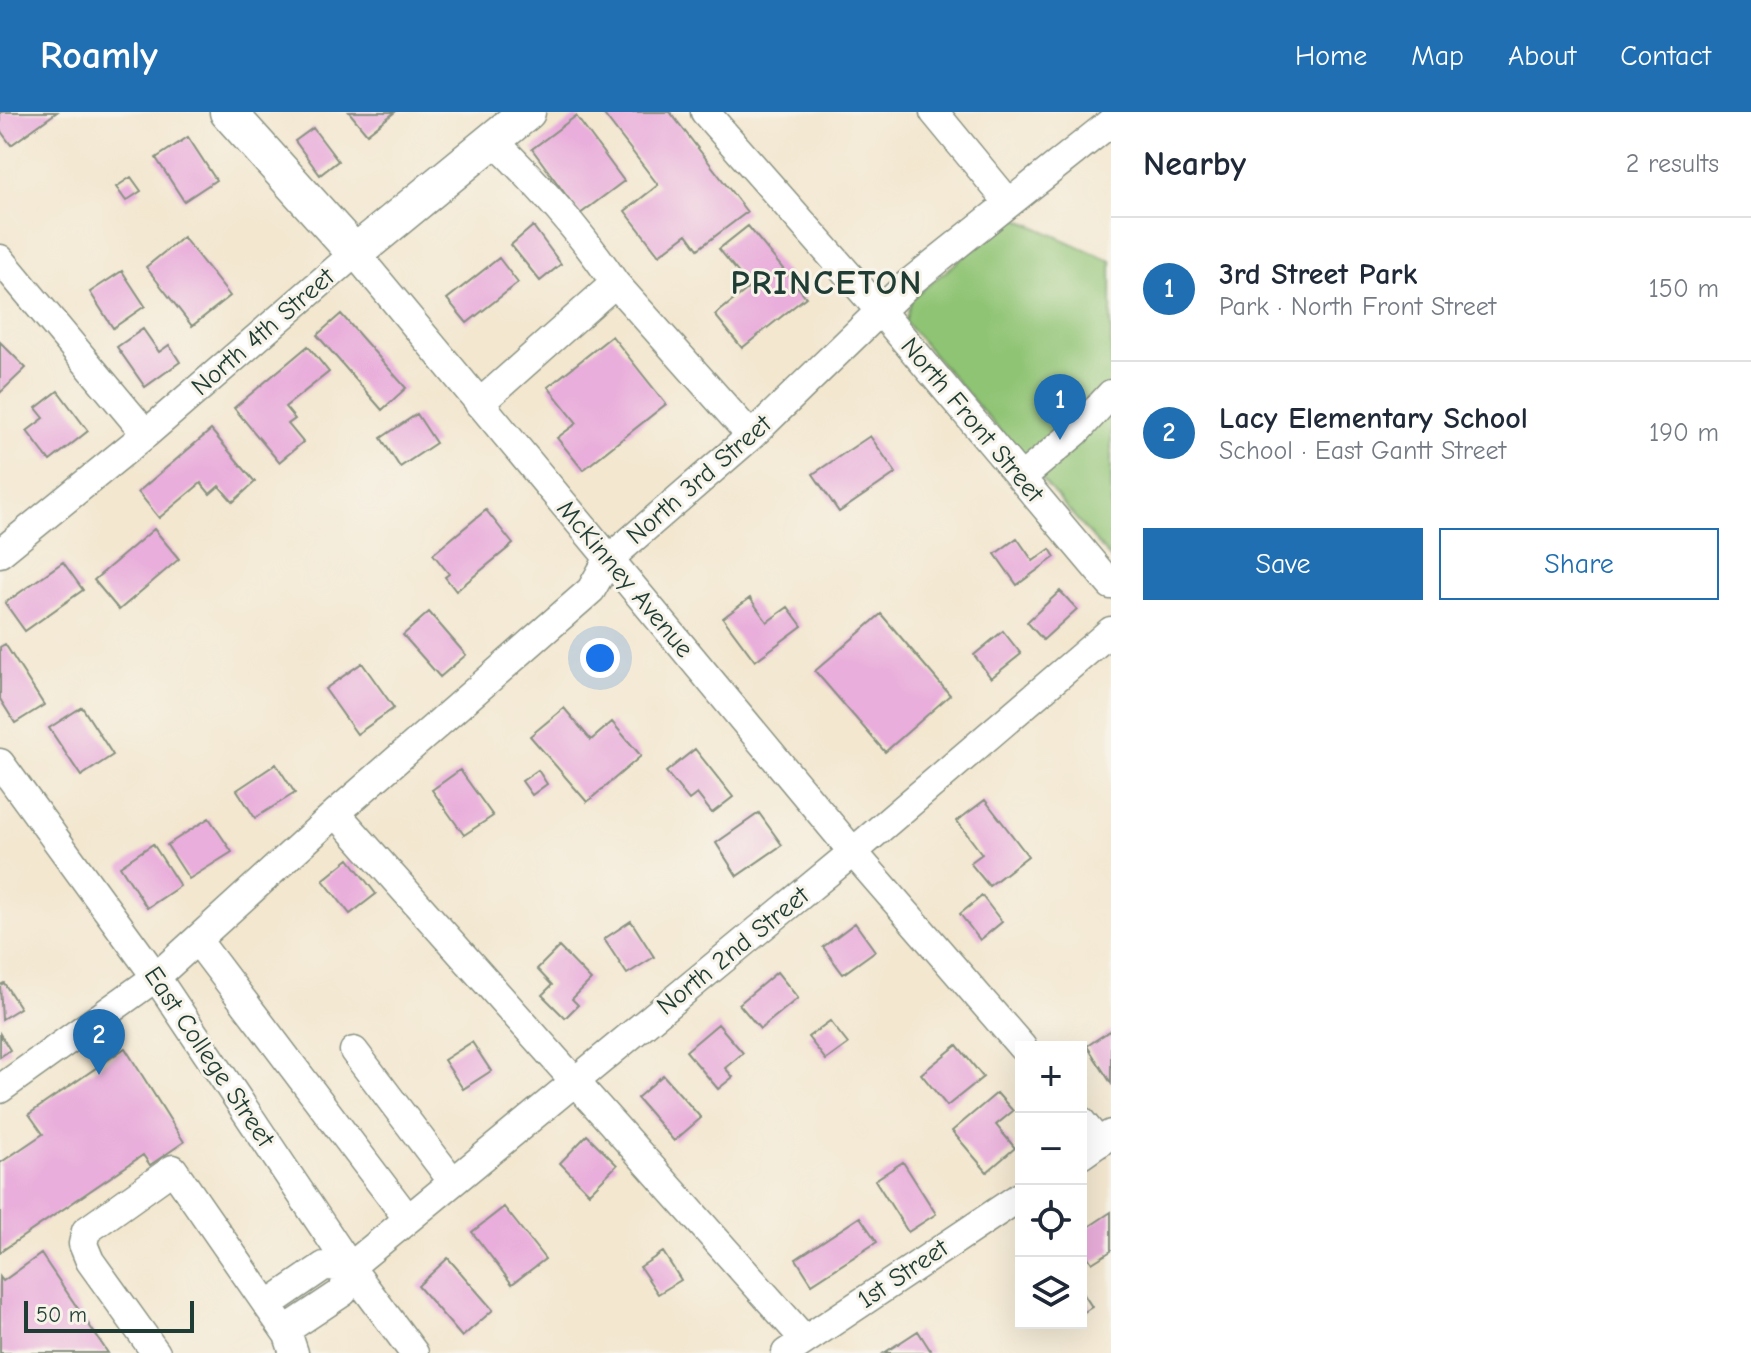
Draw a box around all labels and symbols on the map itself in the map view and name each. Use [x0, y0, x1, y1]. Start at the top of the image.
street label: North 4th Street [186, 261, 342, 402]
district label: PRINCETON [731, 263, 923, 303]
street label: North Front Street [894, 332, 1051, 510]
pin: 1 [1034, 374, 1086, 440]
street label: North 3rd Street [621, 408, 779, 551]
street label: McKinney Avenue [551, 494, 699, 664]
your location [580, 638, 620, 678]
street label: North 2nd Street [651, 880, 816, 1021]
street label: East College Street [138, 961, 281, 1154]
pin: 2 [73, 1009, 125, 1075]
street label: 1st Street [852, 1232, 955, 1315]
scale bar [24, 1297, 194, 1333]

